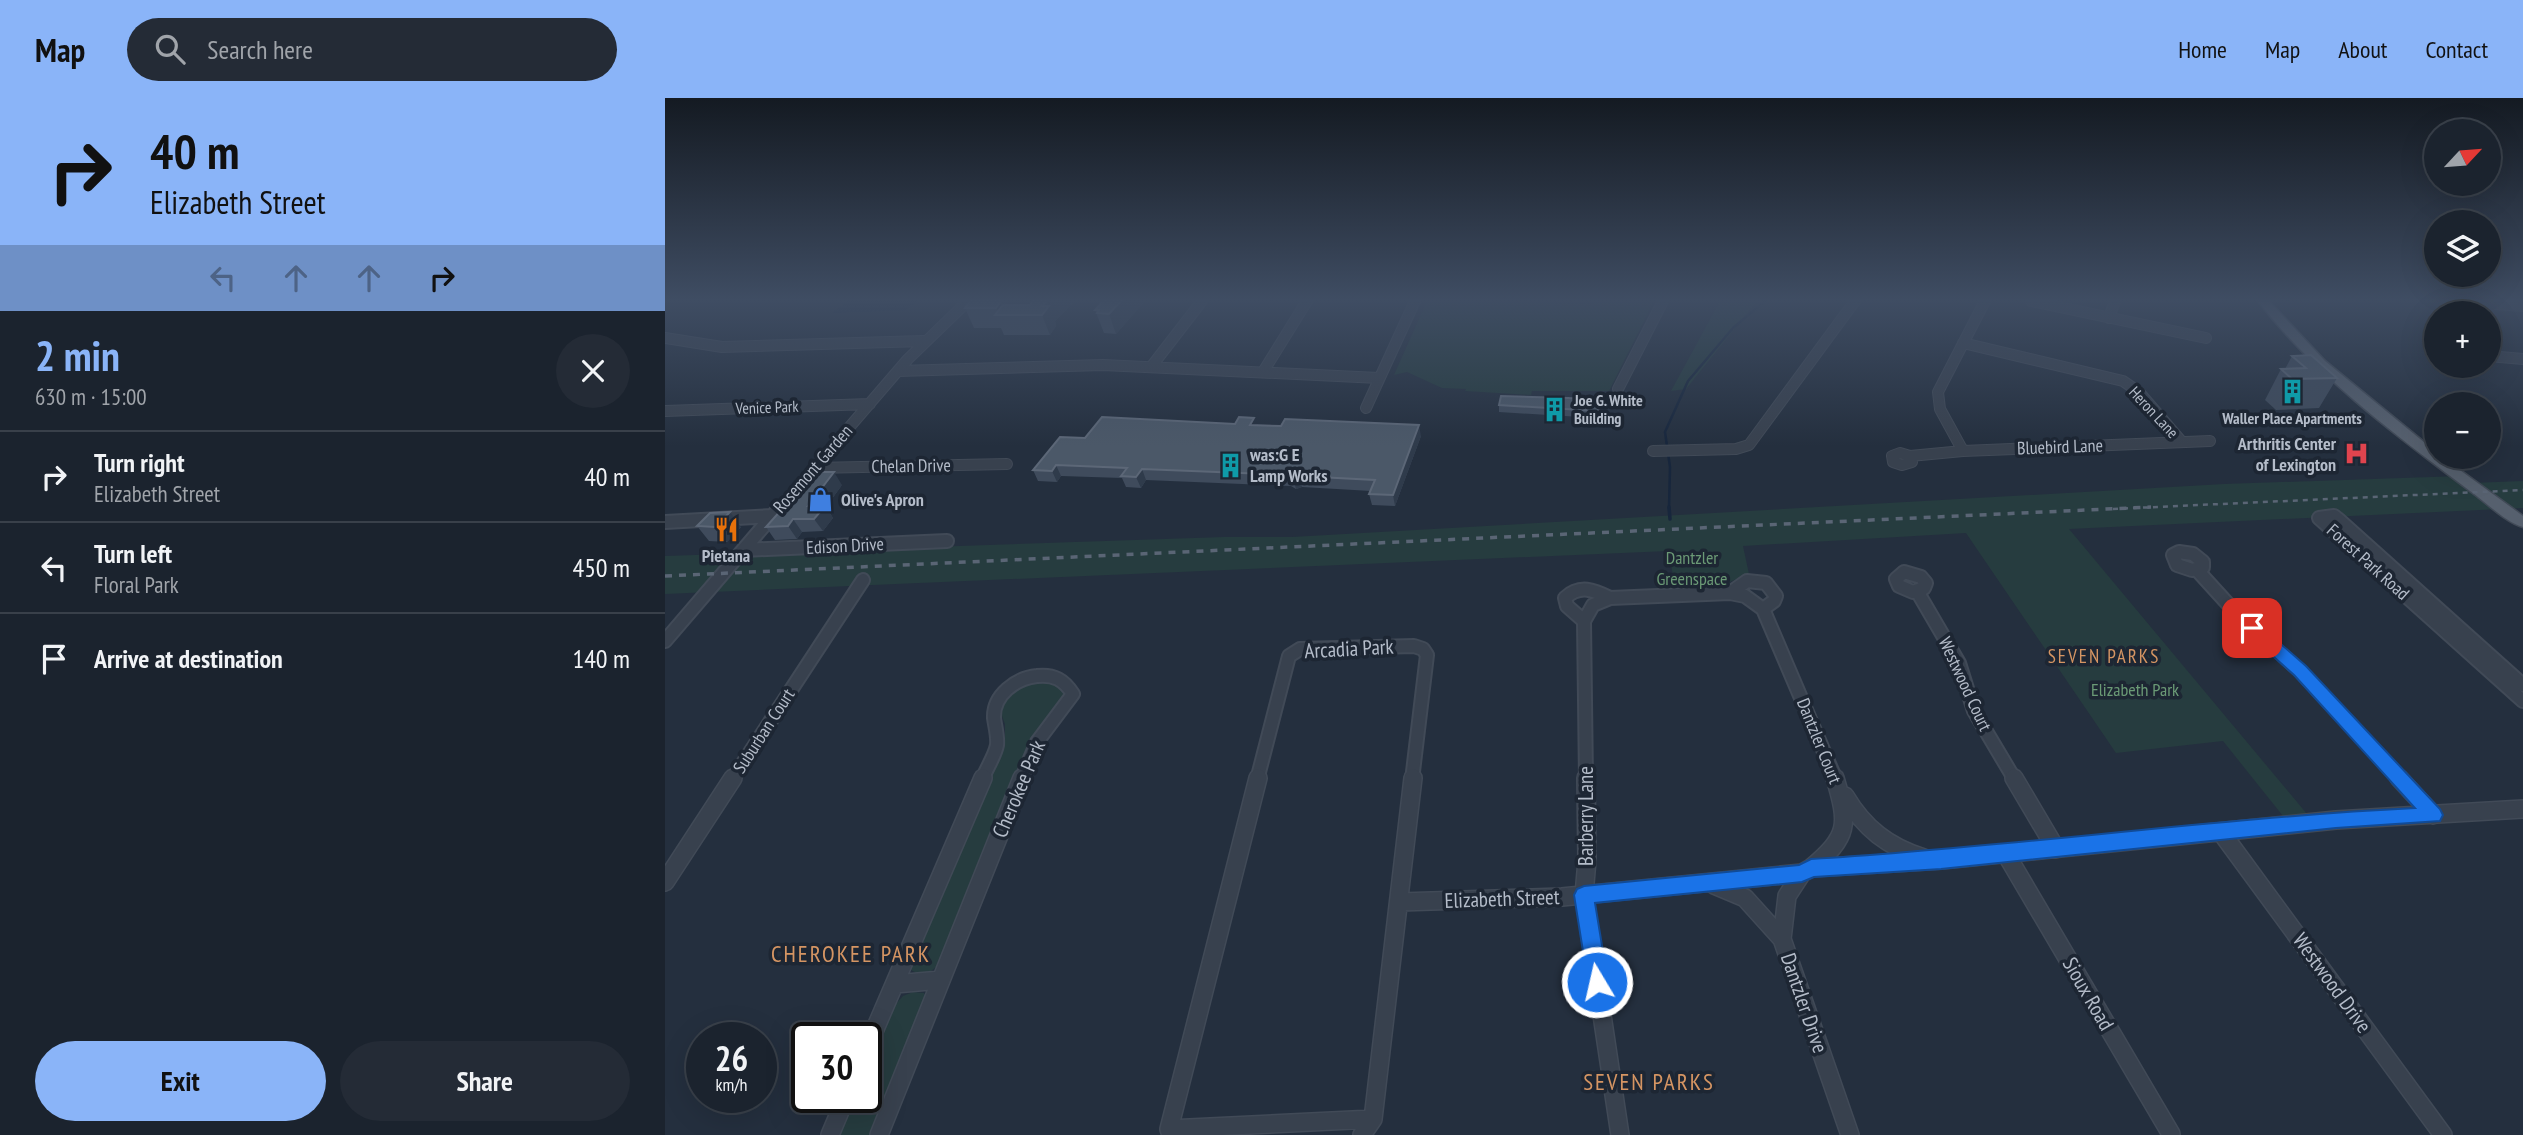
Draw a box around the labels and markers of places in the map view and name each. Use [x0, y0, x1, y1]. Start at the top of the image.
building icon: Waller Place Apartments [2278, 378, 2306, 406]
place label: Joe G. White Building [1573, 390, 1643, 428]
building icon: Joe G. White Building [1540, 395, 1568, 423]
place label: Waller Place Apartments [2221, 408, 2362, 428]
place label: Arthritis Center of Lexington [2237, 432, 2337, 476]
hospital icon: Arthritis Center of Lexington [2342, 440, 2370, 468]
place label: was:G E Lamp Works [1249, 443, 1327, 487]
building icon: was:G E Lamp Works [1216, 451, 1244, 479]
shop icon: Olive's Apron [807, 486, 835, 514]
place label: Olive's Apron [841, 488, 924, 511]
restaurant icon: Pietana [712, 515, 740, 543]
place label: Pietana [702, 544, 750, 567]
pin [2222, 598, 2282, 658]

